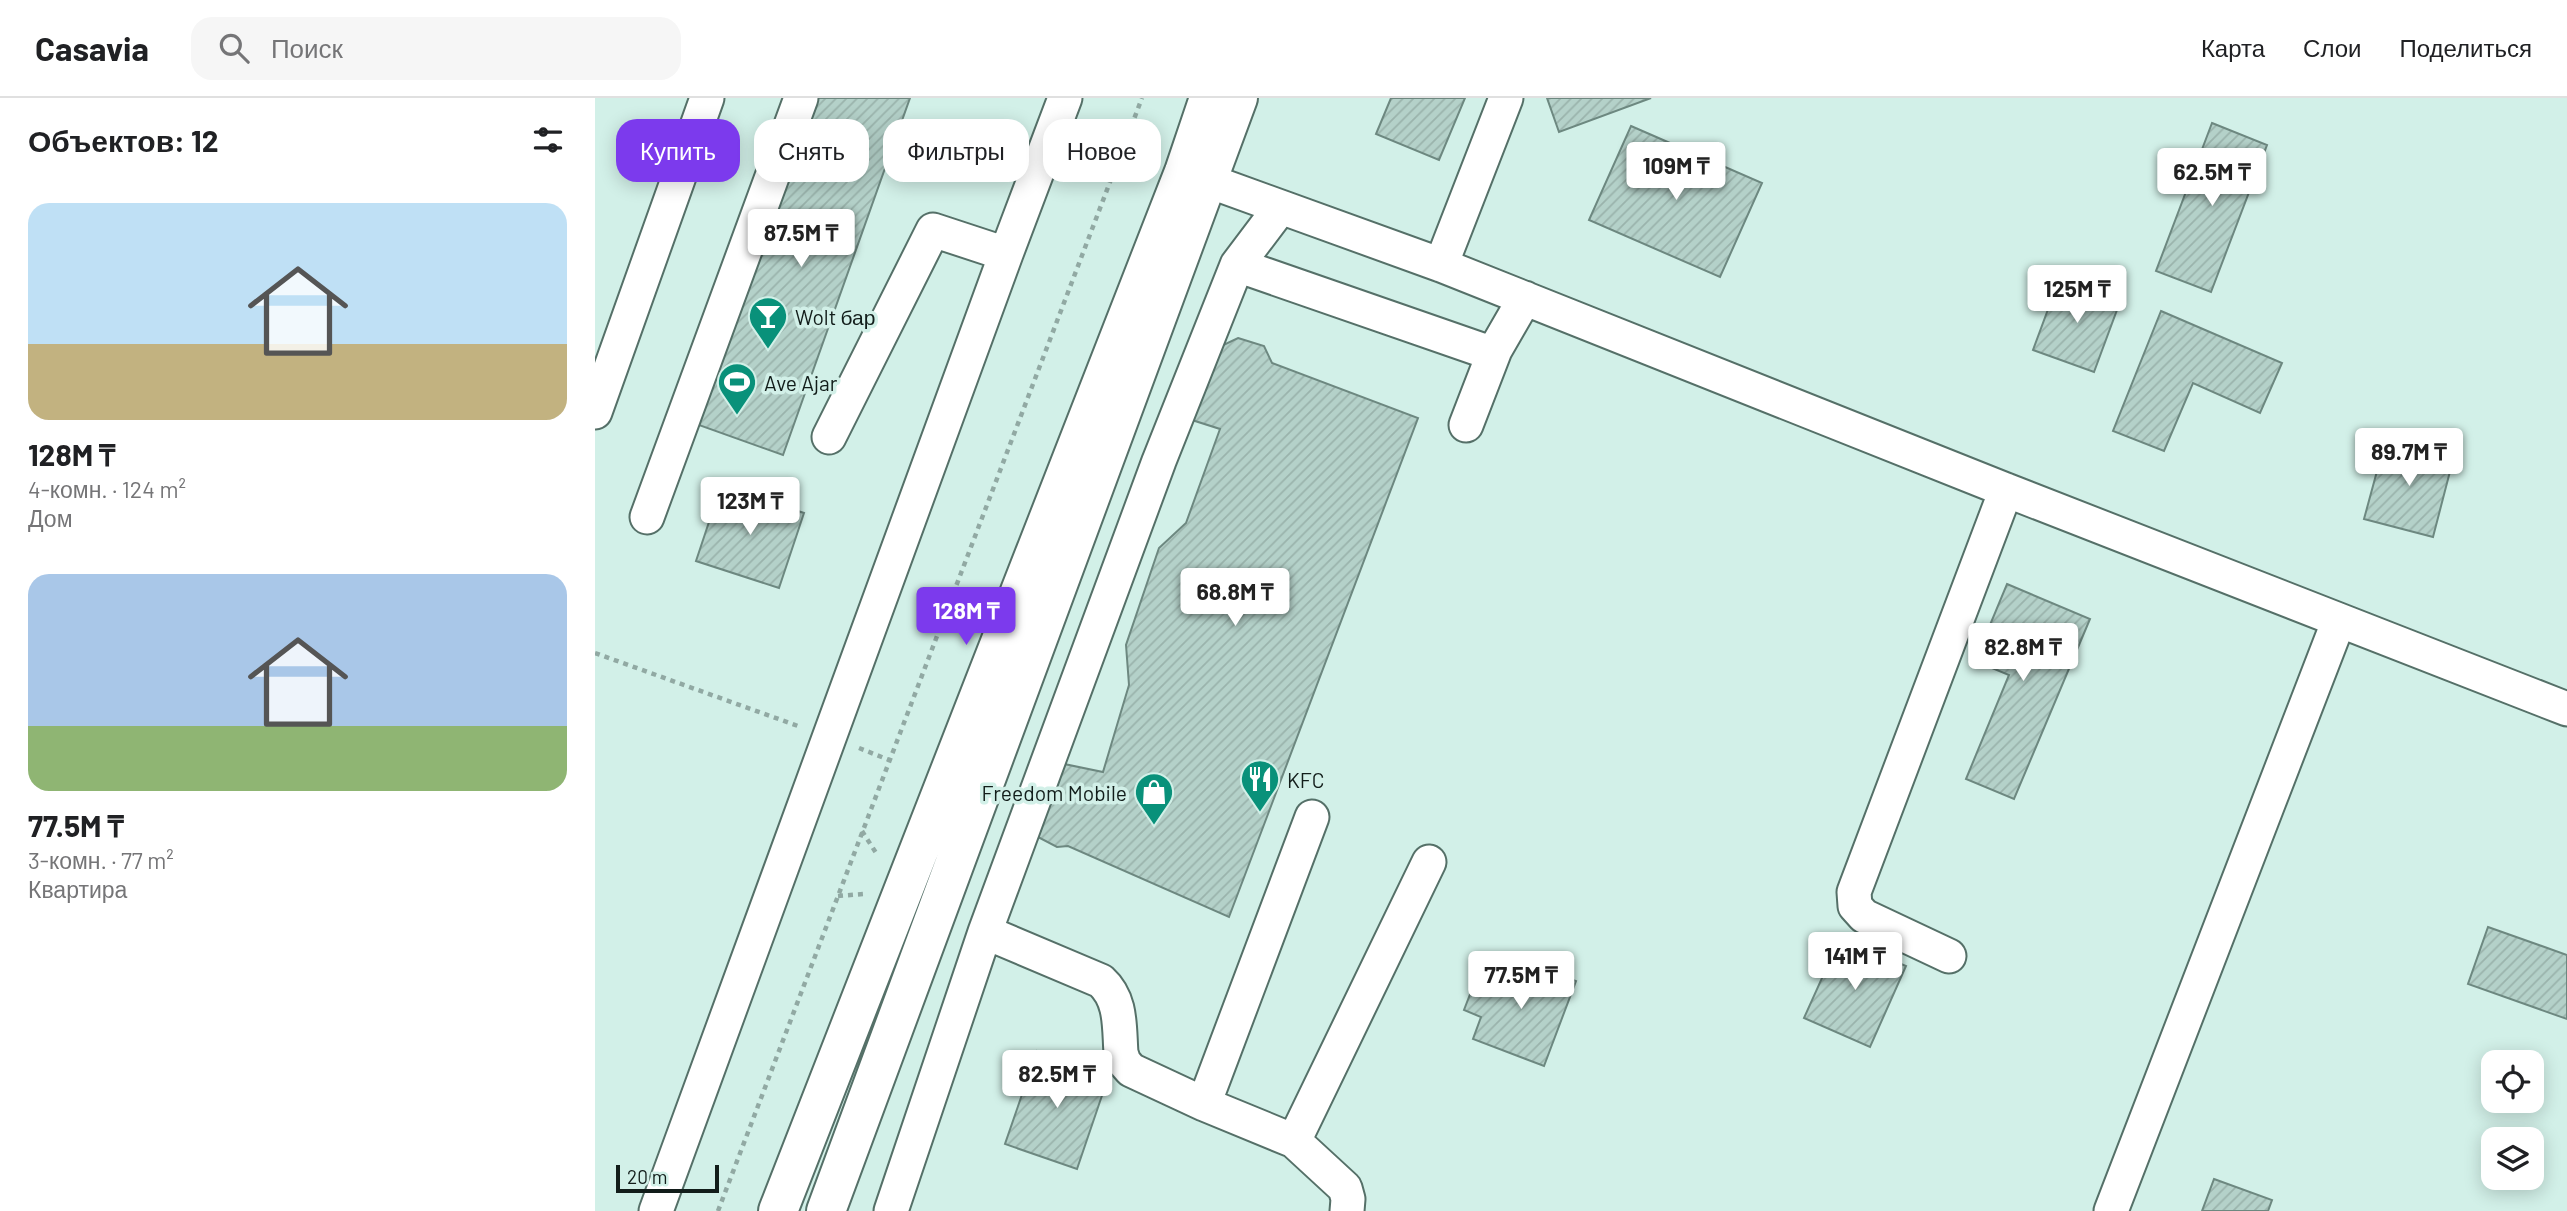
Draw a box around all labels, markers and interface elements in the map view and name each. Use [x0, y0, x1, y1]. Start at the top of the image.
search box [191, 17, 681, 80]
text: Casavia [35, 28, 149, 68]
icon: search [215, 29, 253, 67]
text: Поиск [271, 32, 343, 63]
text: Карта [2201, 33, 2265, 62]
text: Слои [2303, 33, 2361, 62]
text: Поделиться [2399, 33, 2532, 62]
chip: Купить [616, 119, 740, 182]
chip: Снять [754, 119, 869, 182]
chip: Фильтры [883, 119, 1029, 182]
chip: Новое [1043, 119, 1161, 182]
icon: filters [529, 121, 567, 159]
text: Объектов: 12 [28, 122, 218, 158]
pin: 109M ₸ [1619, 142, 1733, 202]
pin: 62.5M ₸ [2147, 148, 2277, 208]
text: 109M ₸ [1642, 151, 1710, 179]
text: 62.5M ₸ [2173, 157, 2251, 185]
pin: 87.5M ₸ [736, 209, 866, 269]
text: 87.5M ₸ [764, 218, 838, 246]
icon: home [235, 248, 361, 374]
pin: 125M ₸ [2020, 266, 2134, 325]
text: 125M ₸ [2043, 274, 2111, 302]
bar icon: Wolt бар [747, 295, 789, 350]
place label: Wolt бар [795, 304, 875, 329]
sports icon: Ave Ajar [716, 361, 758, 416]
place label: Ave Ajar [764, 370, 838, 395]
pin: 89.7M ₸ [2344, 428, 2474, 488]
text: 128M ₸ [28, 436, 115, 472]
text: 89.7M ₸ [2371, 437, 2447, 465]
text: 4-комн. · 124 m² [28, 475, 186, 503]
pin: 123M ₸ [693, 478, 807, 537]
text: 123M ₸ [717, 486, 783, 514]
text: Дом [28, 504, 72, 532]
pin: 68.8M ₸ [1170, 568, 1300, 628]
text: 68.8M ₸ [1196, 577, 1274, 605]
pin: 128M ₸ [909, 588, 1023, 647]
text: 128M ₸ [932, 596, 1000, 624]
icon: home [235, 619, 361, 745]
pin: 82.8M ₸ [1958, 624, 2088, 683]
text: 82.8M ₸ [1984, 632, 2062, 660]
restaurant icon: KFC [1239, 758, 1281, 813]
place label: KFC [1287, 767, 1324, 792]
shop icon: Freedom Mobile [1133, 771, 1175, 826]
place label: Freedom Mobile [982, 780, 1127, 805]
text: 77.5M ₸ [28, 807, 124, 843]
text: 3-комн. · 77 m² [28, 846, 174, 874]
text: Квартира [28, 875, 127, 903]
pin: 141M ₸ [1798, 932, 1912, 992]
text: 141M ₸ [1824, 941, 1886, 969]
pin: 77.5M ₸ [1456, 951, 1586, 1011]
text: 77.5M ₸ [1484, 960, 1558, 988]
map controls [2481, 1050, 2544, 1190]
button: locate [2481, 1050, 2544, 1113]
pin: 82.5M ₸ [992, 1051, 1122, 1110]
text: 82.5M ₸ [1018, 1059, 1096, 1087]
button: layers [2481, 1127, 2544, 1190]
scale bar [616, 1162, 719, 1194]
text: 20 m [627, 1165, 667, 1188]

